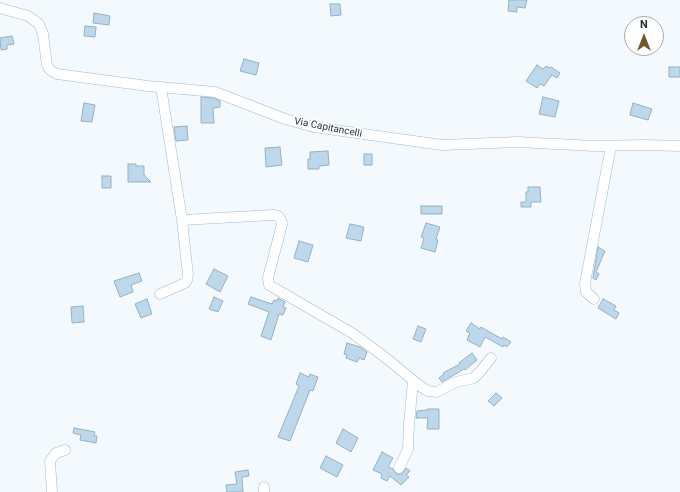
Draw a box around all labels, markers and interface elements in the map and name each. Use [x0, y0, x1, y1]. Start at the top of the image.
north arrow [624, 16, 664, 56]
text: N [640, 18, 648, 31]
street label: Via Capitancelli [293, 116, 363, 140]

